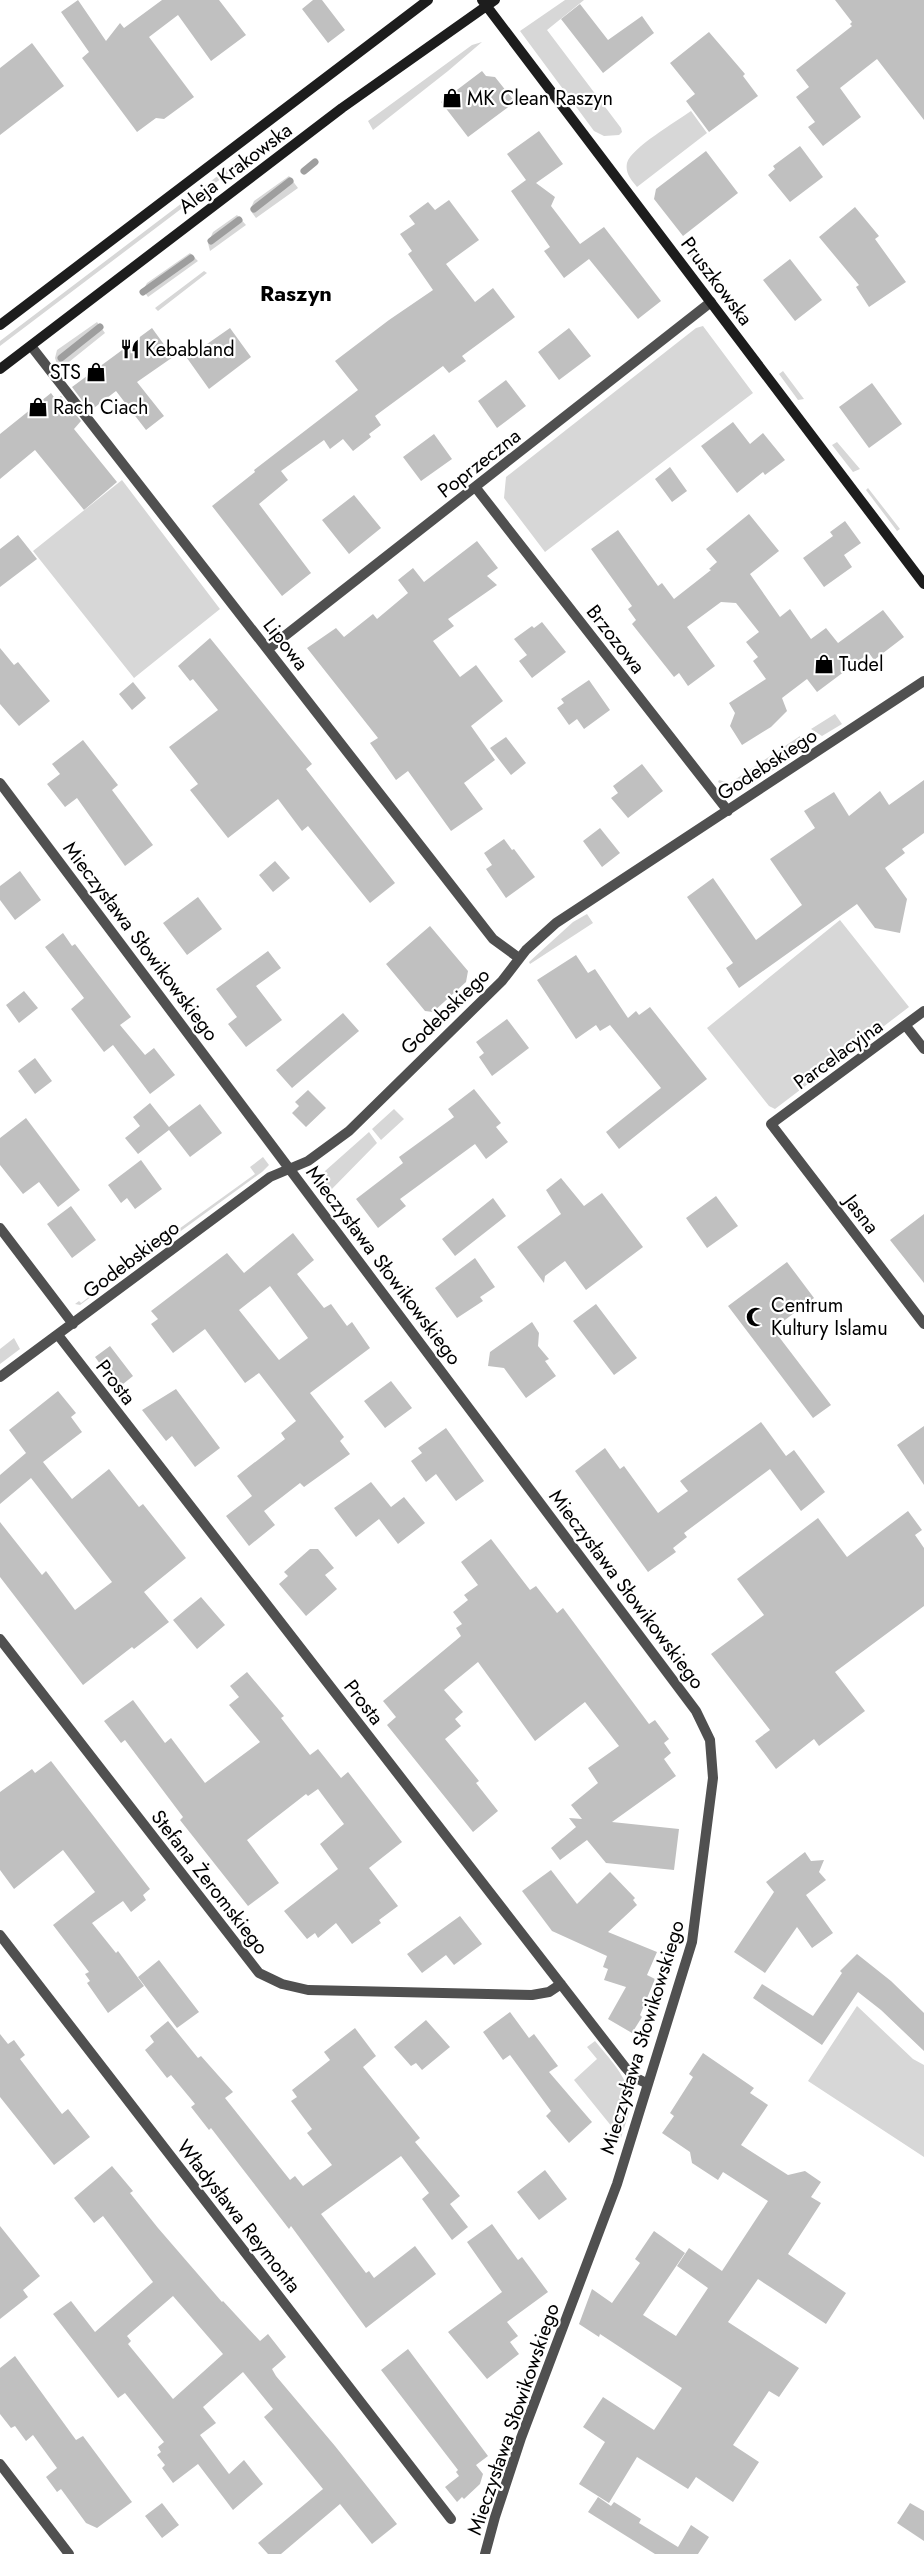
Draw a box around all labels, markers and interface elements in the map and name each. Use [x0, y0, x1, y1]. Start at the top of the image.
place label: MK Clean Raszyn [467, 84, 613, 113]
shop icon: MK Clean Raszyn [441, 87, 463, 109]
street label: Aleja Krakowska [172, 116, 298, 221]
street label: Pruszkowska [674, 231, 760, 332]
district label: Raszyn [260, 277, 332, 309]
place label: Kebabland [145, 335, 235, 364]
restaurant icon: Kebabland [119, 338, 141, 360]
place label: STS [50, 358, 81, 387]
shop icon: STS [85, 361, 107, 383]
place label: Rach Ciach [53, 393, 148, 422]
shop icon: Rach Ciach [27, 396, 49, 418]
street label: Poprzeczna [432, 422, 527, 505]
street label: Brzozowa [579, 599, 652, 680]
street label: Lipowa [256, 612, 315, 677]
place label: Tudel [839, 650, 884, 679]
shop icon: Tudel [813, 653, 835, 675]
street label: Godebskiego [711, 721, 823, 808]
street label: Mieczysława Słowikowskiego [56, 835, 225, 1047]
street label: Godebskiego [394, 961, 497, 1061]
street label: Parcelacyjna [788, 1012, 889, 1097]
street label: Mieczysława Słowikowskiego [299, 1159, 468, 1371]
street label: Jasna [835, 1186, 886, 1240]
street label: Godebskiego [77, 1213, 186, 1305]
place label: Centrum Kultury Islamu [771, 1291, 888, 1343]
mosque icon: Centrum Kultury Islamu [745, 1306, 767, 1328]
street label: Prosta [89, 1353, 143, 1411]
street label: Mieczysława Słowikowskiego [542, 1483, 711, 1695]
street label: Prosta [337, 1673, 391, 1731]
street label: Stefana Żeromskiego [144, 1804, 275, 1961]
street label: Mieczysława Słowikowskiego [593, 1916, 692, 2158]
street label: Władysława Reymonta [170, 2134, 308, 2299]
street label: Mieczysława Słowikowskiego [460, 2299, 567, 2539]

